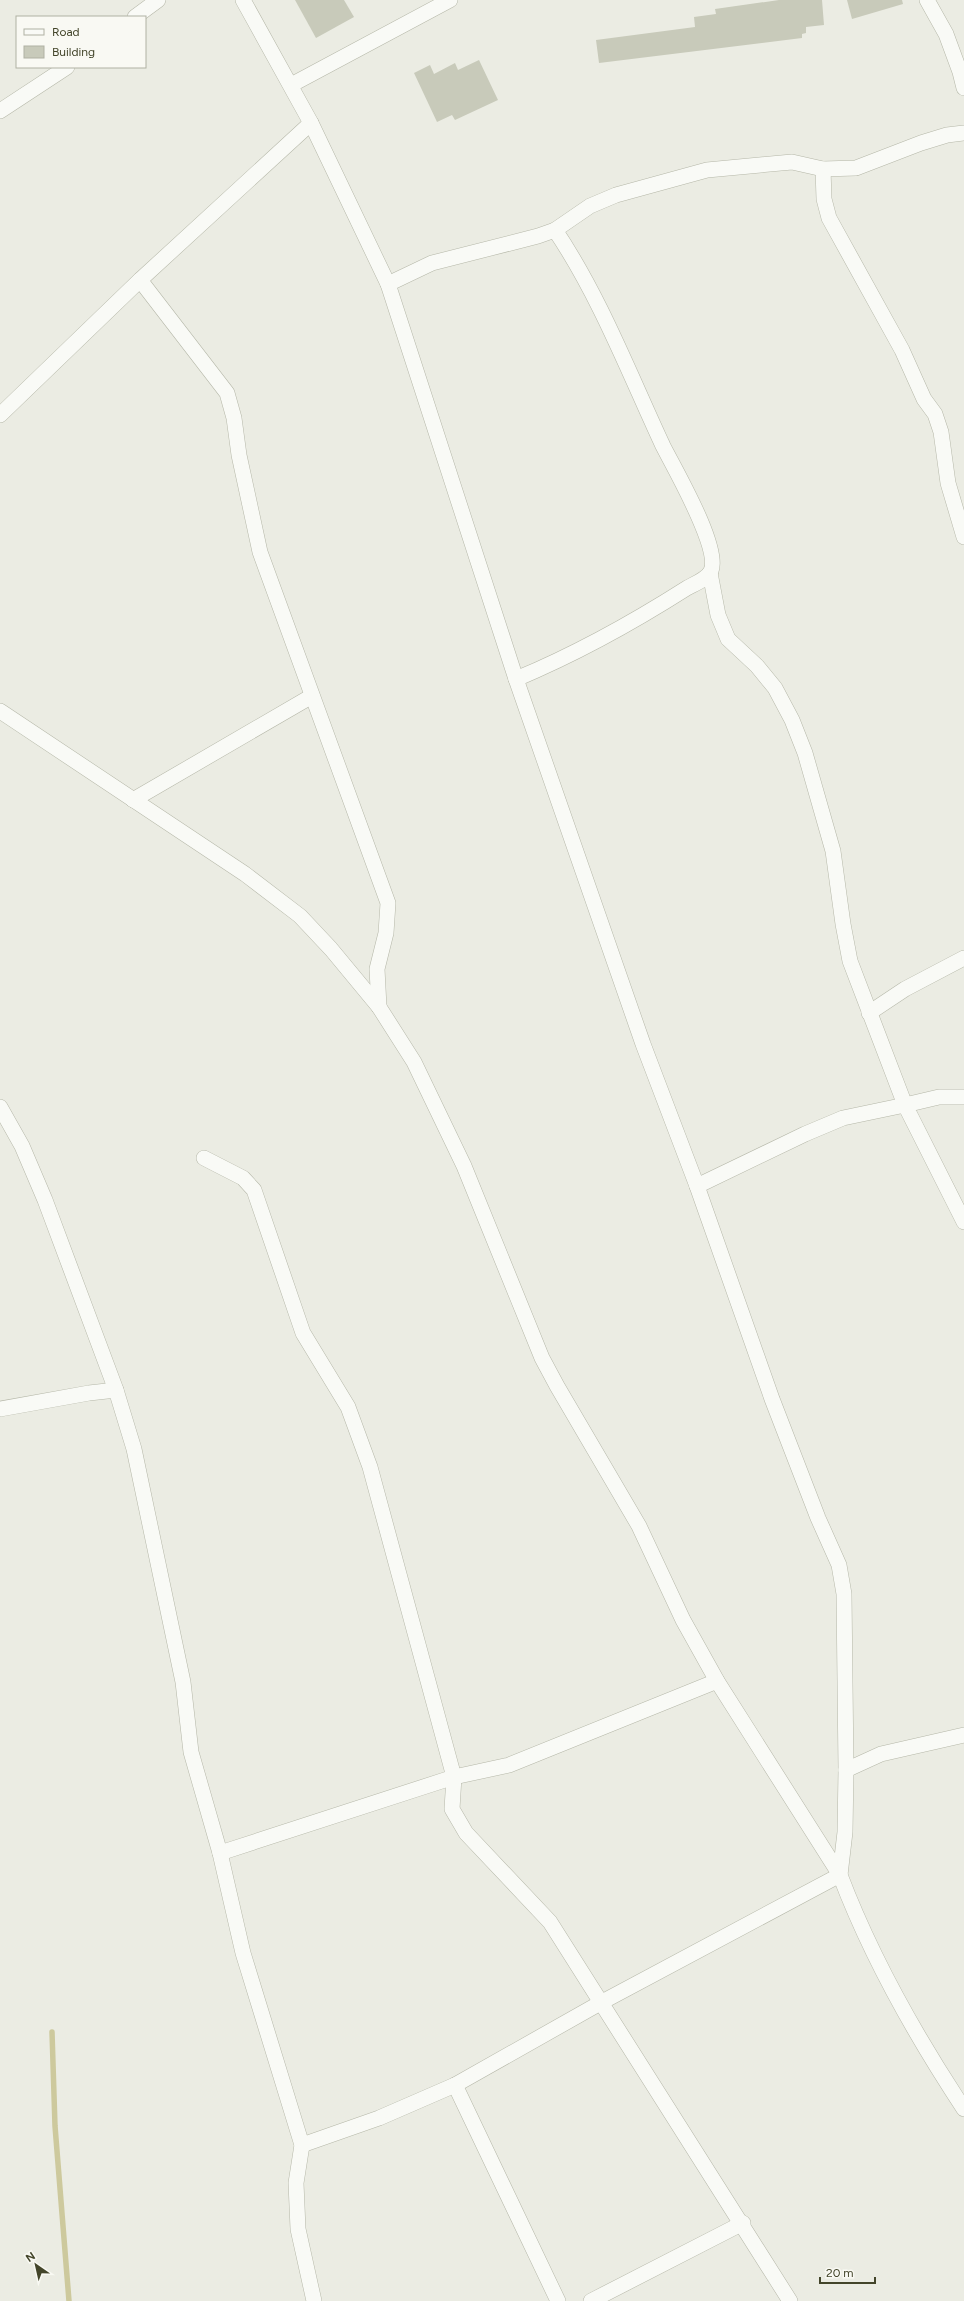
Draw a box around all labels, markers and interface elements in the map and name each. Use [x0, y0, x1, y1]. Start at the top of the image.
legend [16, 16, 146, 68]
text: Road [52, 25, 80, 39]
text: Building [52, 45, 95, 59]
north arrow [16, 2245, 56, 2285]
text: N [24, 2249, 38, 2265]
scale bar [820, 2259, 875, 2285]
text: 20 m [826, 2266, 854, 2280]

